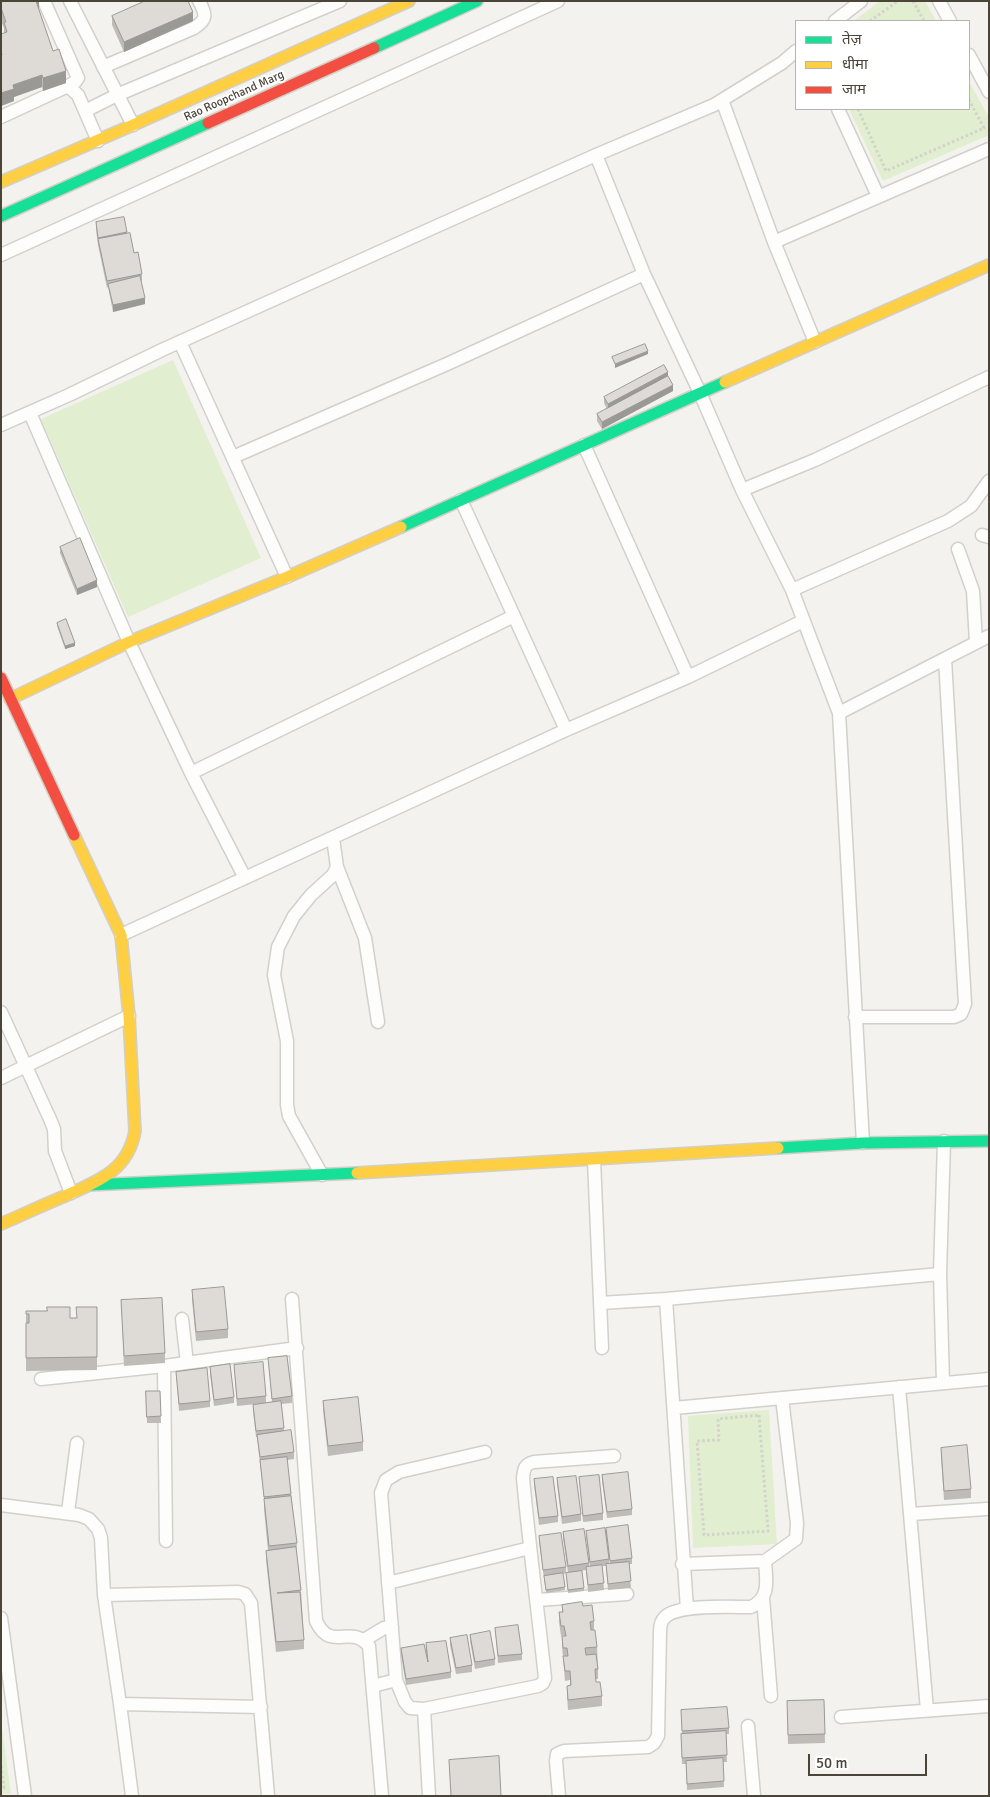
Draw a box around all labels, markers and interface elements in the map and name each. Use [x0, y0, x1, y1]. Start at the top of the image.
legend [795, 20, 970, 110]
text: तेज़ [842, 30, 862, 48]
text: धीमा [842, 55, 868, 73]
street label: Rao Roopchand Marg [182, 67, 286, 125]
text: जाम [842, 80, 866, 98]
scale bar [810, 1744, 929, 1776]
text: 50 m [816, 1754, 847, 1772]

